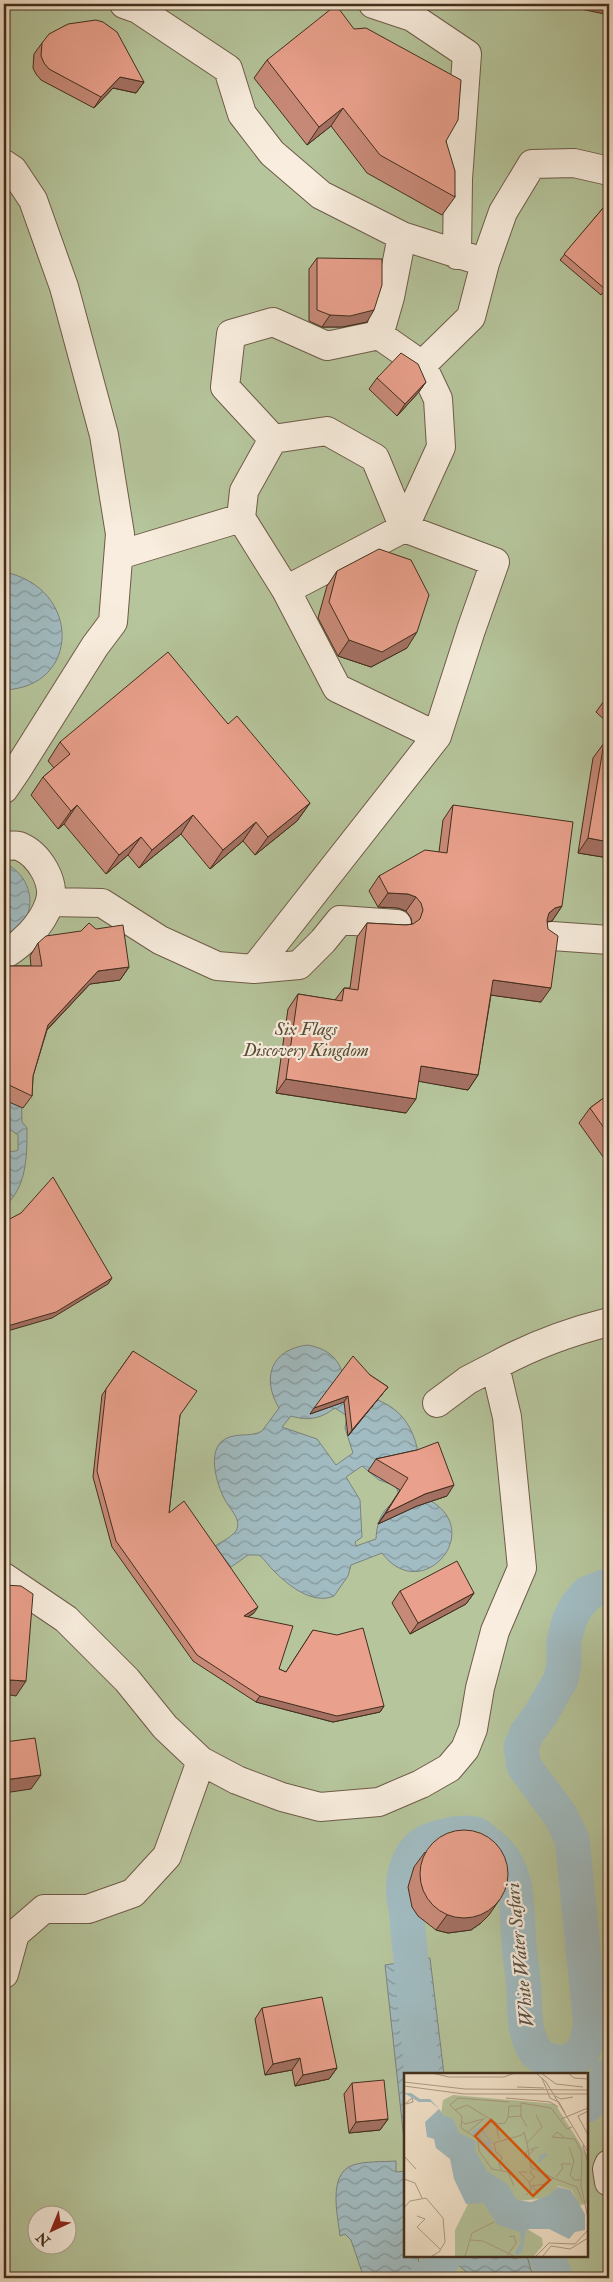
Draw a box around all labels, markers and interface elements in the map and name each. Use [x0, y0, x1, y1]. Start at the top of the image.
park label: Six Flags Discovery Kingdom [242, 1018, 369, 1062]
water label: White Water Safari [500, 1882, 540, 2028]
inset map [404, 2073, 588, 2257]
north arrow [28, 2204, 78, 2254]
text: N [33, 2228, 54, 2250]

